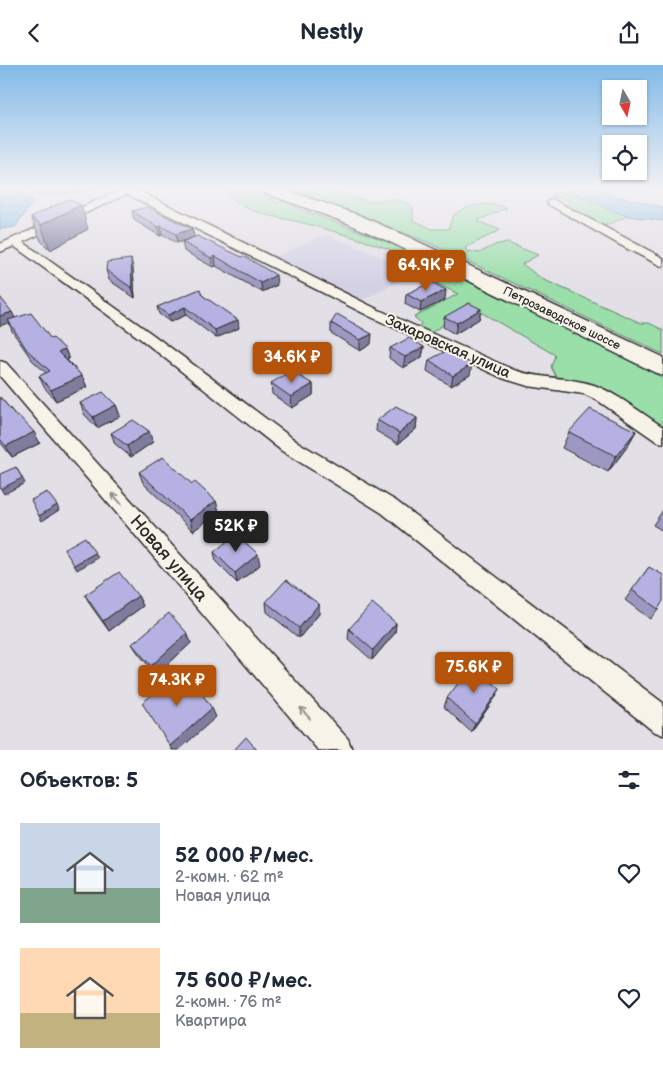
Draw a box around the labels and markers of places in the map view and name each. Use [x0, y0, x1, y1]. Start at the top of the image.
pin: 64.9K ₽ [380, 249, 472, 292]
pin: 34.6K ₽ [246, 341, 338, 384]
pin: 52K ₽ [201, 511, 271, 553]
pin: 75.6K ₽ [428, 651, 520, 694]
pin: 74.3K ₽ [131, 665, 223, 707]

